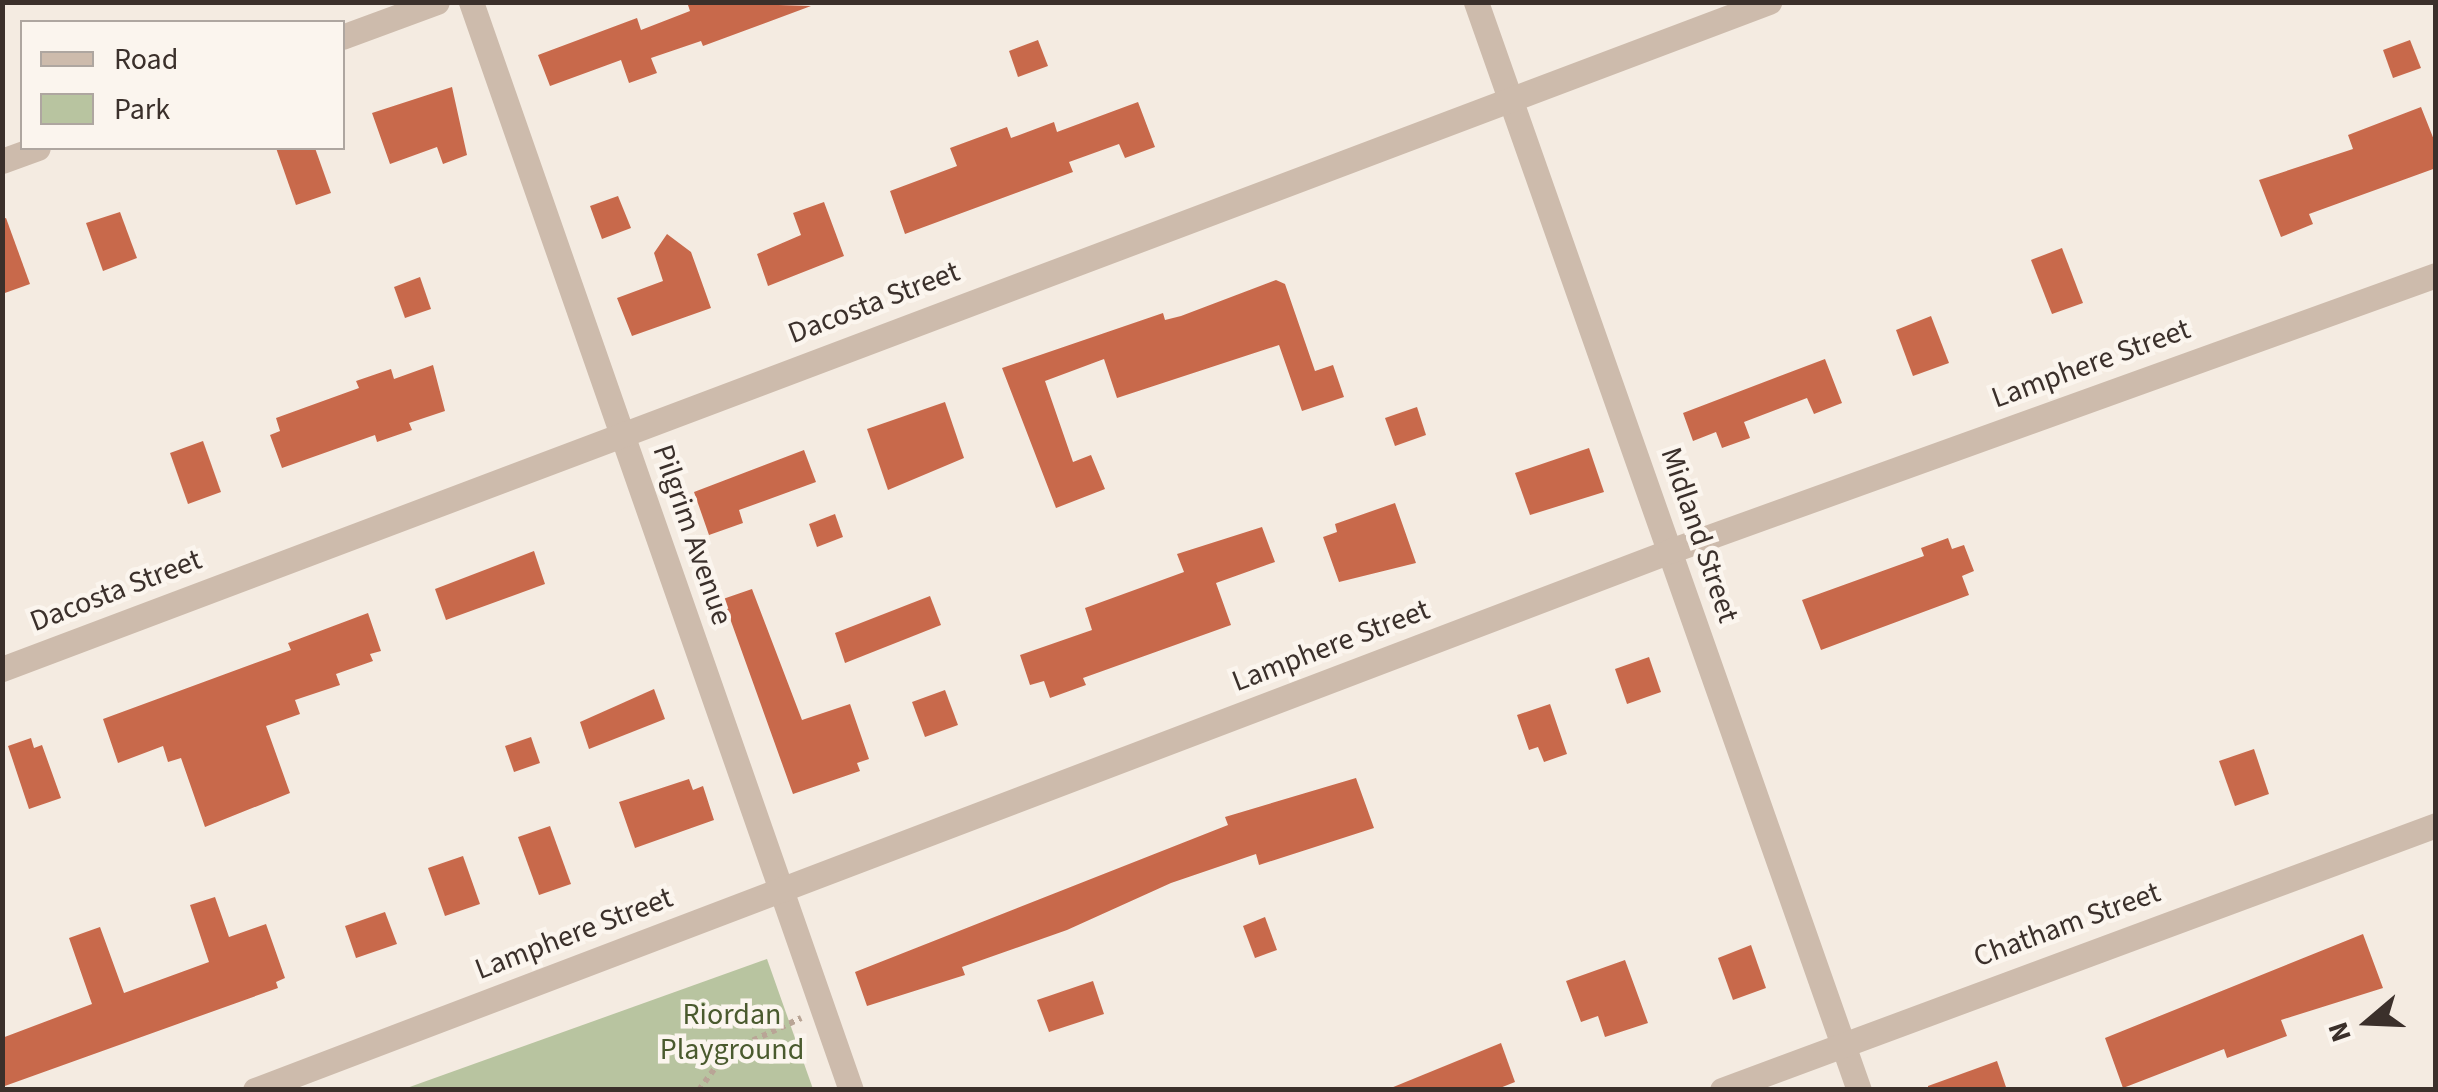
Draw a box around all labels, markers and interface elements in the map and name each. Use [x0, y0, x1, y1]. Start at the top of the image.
legend [20, 20, 345, 150]
text: Road [114, 38, 178, 81]
text: Park [114, 88, 170, 131]
street label: Dacosta Street [783, 254, 965, 352]
street label: Lamphere Street [1987, 311, 2195, 417]
street label: Pilgrim Avenue [644, 440, 740, 630]
street label: Midland Street [1652, 443, 1746, 627]
street label: Dacosta Street [25, 542, 207, 640]
street label: Lamphere Street [1227, 592, 1435, 700]
street label: Chatham Street [1969, 875, 2165, 975]
street label: Lamphere Street [470, 880, 678, 988]
north arrow [2318, 972, 2418, 1072]
park label: Riordan Playground [660, 997, 804, 1068]
text: N [2318, 1016, 2362, 1047]

